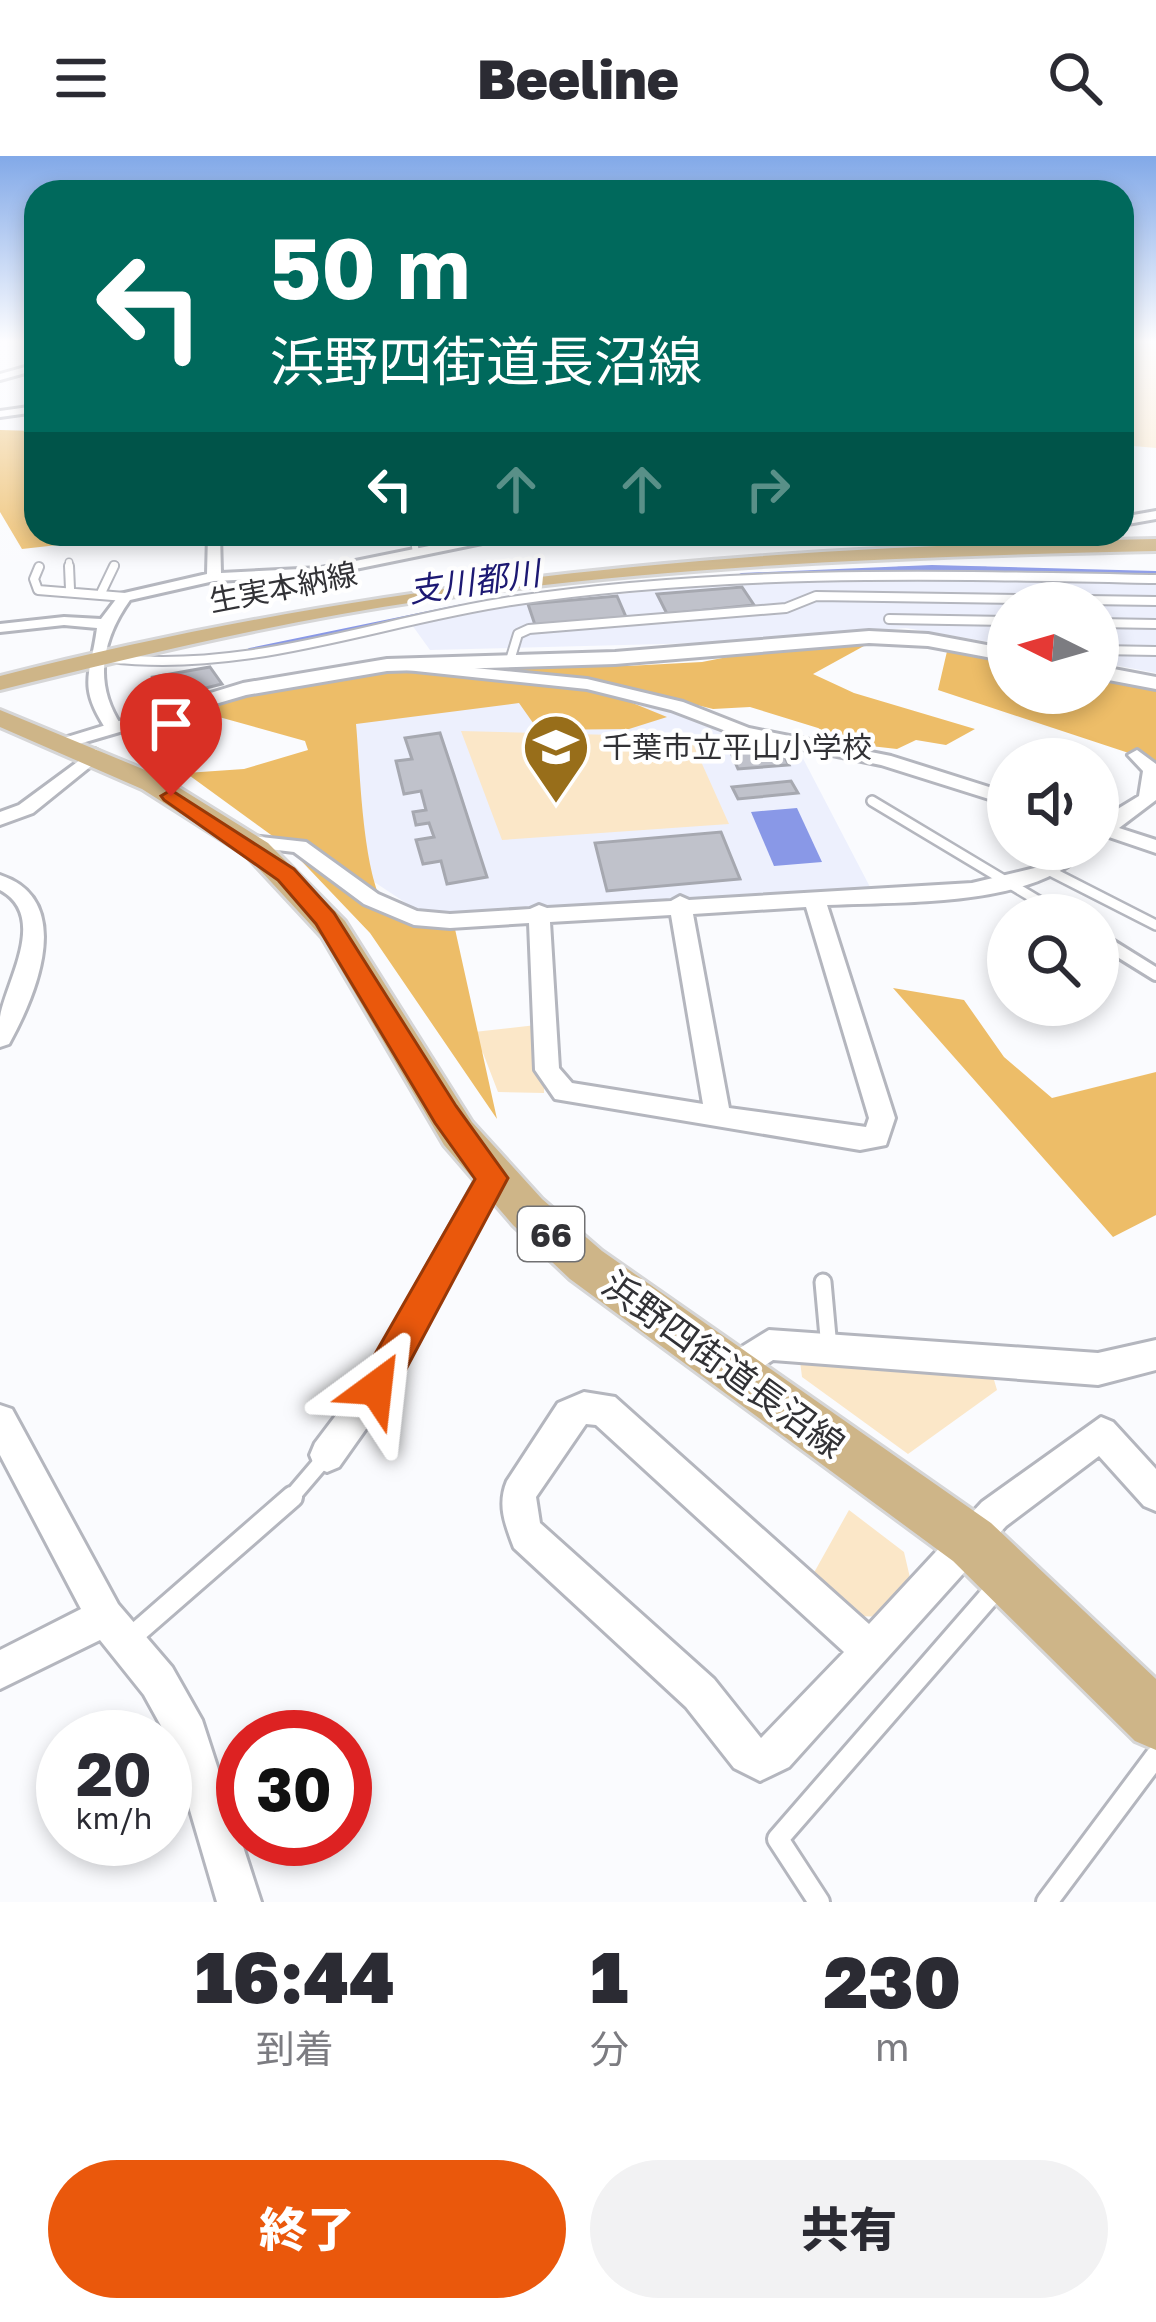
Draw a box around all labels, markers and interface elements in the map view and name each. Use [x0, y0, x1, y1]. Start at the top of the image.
icon: menu [48, 45, 114, 111]
icon: search [1042, 45, 1108, 111]
text: Beeline [477, 46, 679, 111]
text: 50 m [270, 217, 470, 317]
icon: left [72, 228, 228, 384]
text: 浜野四街道長沼線 [270, 328, 702, 393]
icon: left [357, 456, 423, 522]
icon: ahead [483, 456, 549, 522]
icon: ahead [609, 456, 675, 522]
icon: right [735, 456, 801, 522]
water label: 支川都川 [406, 552, 545, 609]
street label: 生実本納線 [206, 555, 360, 619]
north arrow [987, 582, 1119, 714]
map controls [987, 582, 1119, 1026]
pin [120, 673, 222, 796]
icon: arrive [138, 691, 204, 757]
school or university icon: 千葉市立平山小学校 [521, 712, 591, 806]
place label: 千葉市立平山小学校 [602, 729, 872, 765]
button: sound [987, 738, 1119, 870]
button: search [987, 894, 1119, 1026]
road number: 66 [518, 1207, 584, 1261]
street label: 浜野四街道長沼線 [595, 1262, 853, 1466]
position arrow [313, 1325, 439, 1451]
speed limit sign: 30 [216, 1710, 372, 1866]
text: 20 [76, 1737, 152, 1809]
text: km/h [76, 1800, 152, 1836]
text: 16:44 [195, 1932, 395, 2019]
text: 1 [590, 1932, 628, 2019]
text: 230 [824, 1937, 961, 2024]
text: m [875, 2023, 910, 2070]
text: 到着 [256, 2025, 334, 2072]
text: 分 [590, 2025, 629, 2072]
button: 終了 [48, 2160, 566, 2298]
button: 共有 [590, 2160, 1108, 2298]

